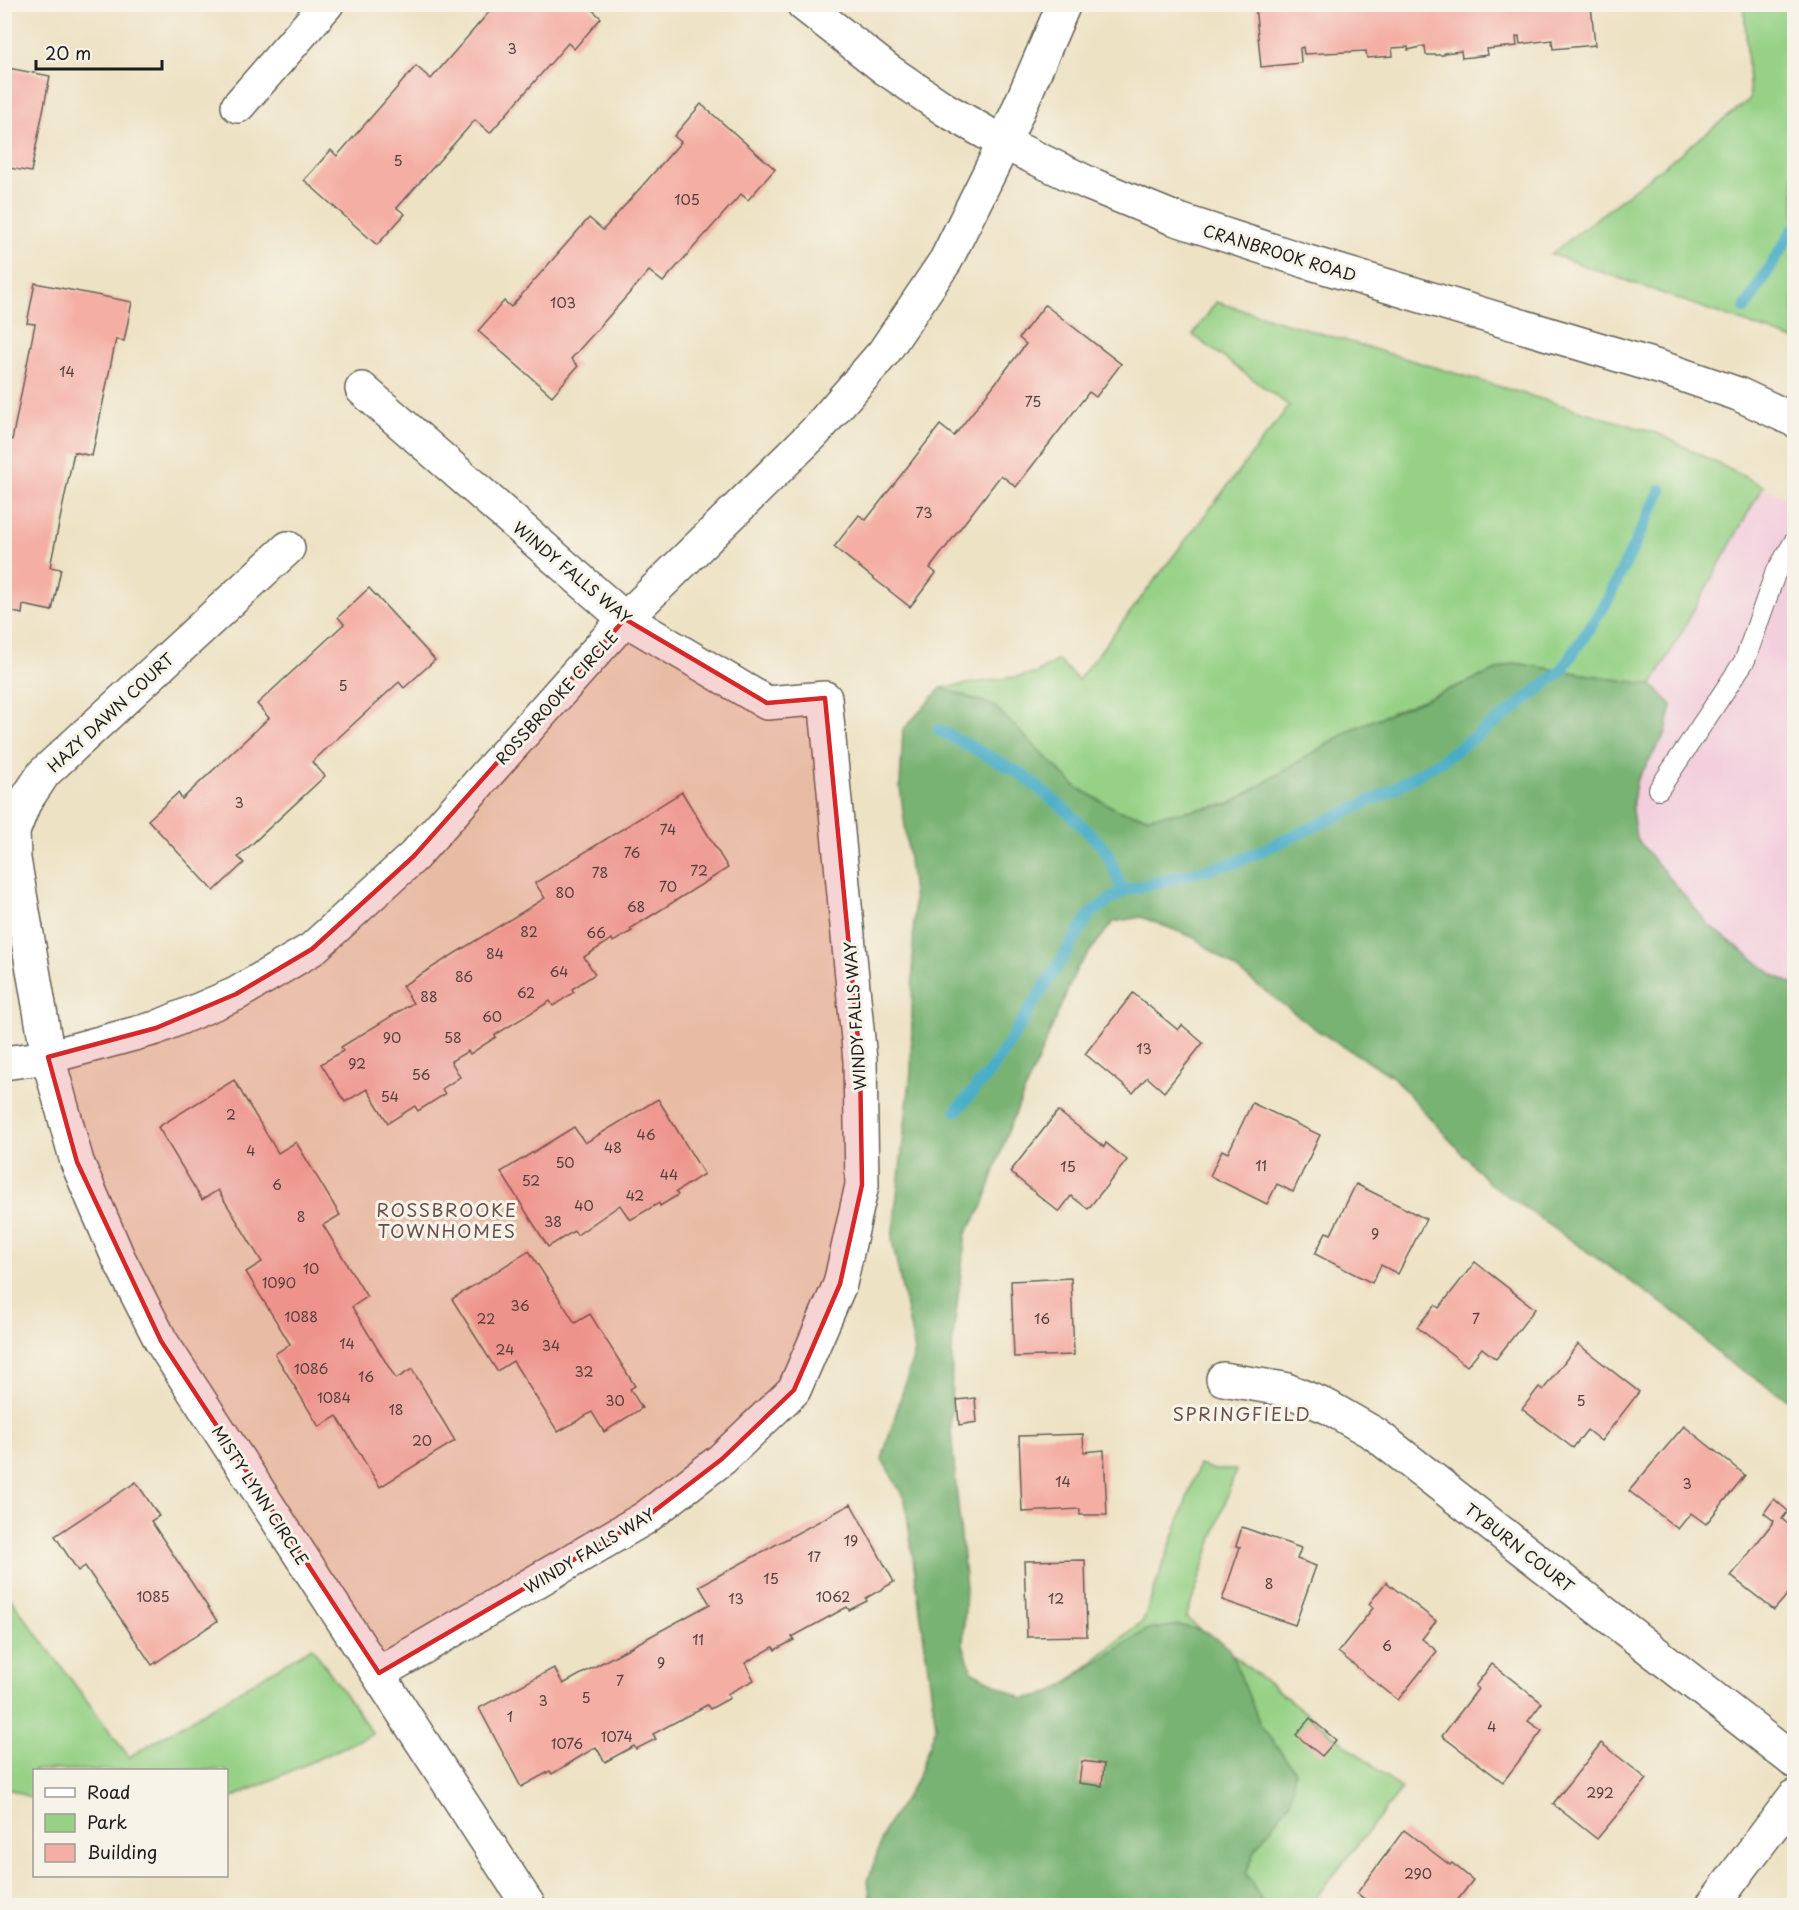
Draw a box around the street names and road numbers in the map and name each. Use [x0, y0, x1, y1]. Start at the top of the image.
street label: CRANBROOK ROAD [1200, 217, 1360, 287]
street label: WINDY FALLS WAY [508, 515, 638, 629]
street label: ROSSBROOKE CIRCLE [489, 625, 623, 769]
street label: HAZY DAWN COURT [41, 647, 179, 777]
street label: WINDY FALLS WAY [837, 941, 871, 1091]
street label: MISTY LYNN CIRCLE [207, 1420, 315, 1570]
street label: TYBURN COURT [1460, 1497, 1580, 1598]
street label: WINDY FALLS WAY [519, 1501, 659, 1599]

